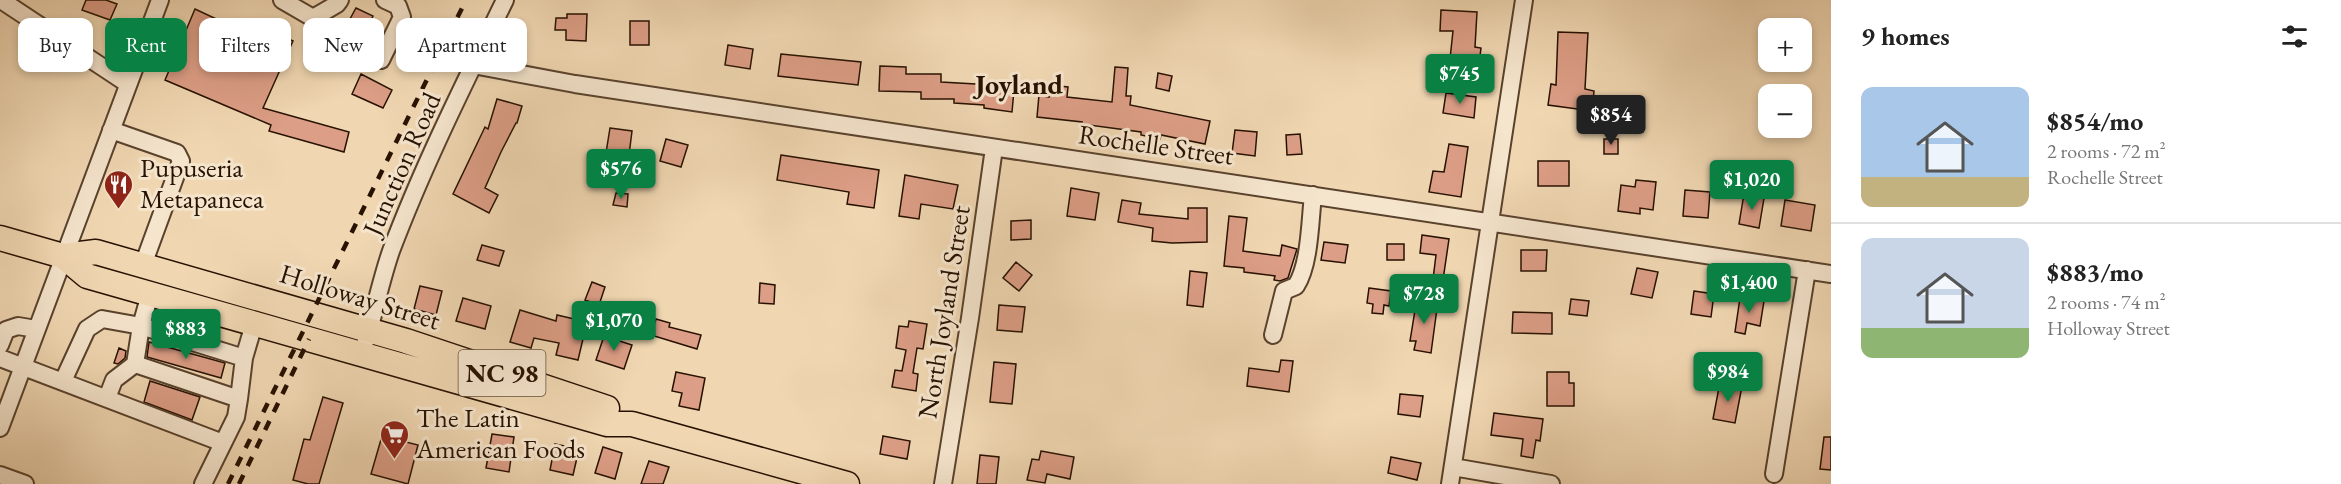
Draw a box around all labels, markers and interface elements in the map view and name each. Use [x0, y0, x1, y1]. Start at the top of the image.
chip: Buy [18, 18, 93, 72]
chip: Rent [105, 18, 187, 72]
chip: Filters [199, 18, 291, 72]
chip: New [303, 18, 384, 72]
chip: Apartment [396, 18, 527, 72]
map controls [1758, 18, 1812, 138]
button: + [1758, 18, 1812, 72]
text: 9 homes [1861, 19, 1950, 53]
icon: filters [2278, 20, 2311, 53]
pin: $745 [1424, 54, 1496, 105]
text: $745 [1440, 60, 1480, 86]
district label: Joyland [972, 66, 1064, 102]
button: − [1758, 84, 1812, 138]
street label: Junction Road [354, 86, 449, 243]
pin: $854 [1575, 95, 1647, 146]
text: $854 [1591, 101, 1631, 127]
text: $854/mo [2047, 104, 2143, 138]
icon: home [1909, 111, 1981, 183]
street label: Rochelle Street [1076, 116, 1236, 173]
text: 2 rooms · 72 m² [2047, 138, 2166, 164]
pin: $576 [585, 149, 657, 200]
place label: Pupuseria Metapaneca [140, 150, 264, 216]
text: $576 [601, 155, 641, 181]
pin: $1,020 [1703, 160, 1801, 211]
text: Rochelle Street [2047, 164, 2163, 190]
text: $1,020 [1724, 166, 1780, 192]
restaurant icon: Pupuseria Metapaneca [103, 168, 135, 210]
street label: North Joyland Street [909, 202, 978, 421]
text: $883/mo [2047, 255, 2143, 289]
street label: Holloway Street [276, 256, 445, 338]
icon: home [1909, 262, 1981, 334]
pin: $1,400 [1700, 263, 1798, 314]
text: $1,400 [1721, 269, 1777, 295]
pin: $728 [1388, 274, 1460, 325]
text: $728 [1404, 280, 1444, 306]
text: 2 rooms · 74 m² [2047, 289, 2166, 315]
pin: $1,070 [565, 301, 663, 352]
text: $1,070 [586, 307, 642, 333]
pin: $883 [150, 309, 222, 360]
text: $883 [166, 315, 206, 341]
text: Holloway Street [2047, 315, 2170, 341]
road number: NC 98 [458, 350, 546, 396]
pin: $984 [1692, 352, 1764, 403]
text: $984 [1708, 358, 1748, 384]
place label: The Latin American Foods [415, 400, 585, 466]
supermarket icon: The Latin American Foods [379, 418, 411, 460]

